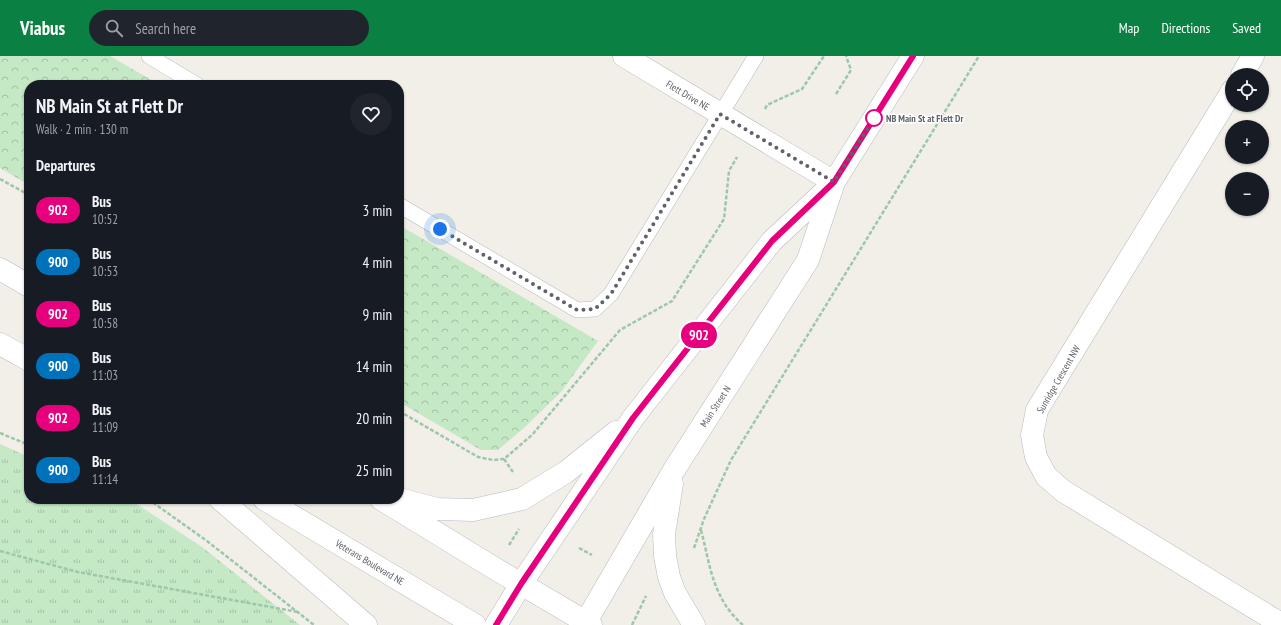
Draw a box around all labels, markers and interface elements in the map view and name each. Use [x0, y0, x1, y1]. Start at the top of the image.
search box [89, 10, 369, 46]
text: Viabus [20, 16, 65, 40]
icon: search [103, 17, 125, 39]
text: Search here [135, 19, 196, 38]
text: Map [1119, 19, 1139, 37]
text: Directions [1161, 19, 1210, 37]
text: Saved [1232, 19, 1261, 37]
map controls [1225, 68, 1269, 216]
button: locate [1225, 68, 1269, 112]
street label: Flett Drive NE [664, 77, 712, 113]
button: heart [350, 93, 392, 135]
text: NB Main St at Flett Dr [36, 94, 183, 118]
marker: NB Main St at Flett Dr [865, 109, 883, 127]
place label: NB Main St at Flett Dr [886, 112, 963, 125]
button: + [1225, 120, 1269, 164]
text: Walk · 2 min · 130 m [36, 121, 128, 138]
text: Departures [36, 156, 95, 175]
button: − [1225, 172, 1269, 216]
text: Bus [92, 192, 111, 211]
text: 902 [48, 201, 68, 219]
text: 3 min [362, 201, 392, 220]
text: 10:52 [92, 211, 118, 228]
your location [430, 219, 450, 239]
text: Bus [92, 244, 111, 263]
text: 900 [48, 253, 68, 271]
text: 4 min [362, 253, 392, 272]
text: 10:53 [92, 263, 118, 280]
text: Bus [92, 296, 111, 315]
text: 902 [48, 305, 68, 323]
text: 9 min [362, 305, 392, 324]
text: 10:58 [92, 315, 118, 332]
line badge: 902 [676, 322, 722, 348]
text: 902 [689, 326, 709, 344]
street label: Sunridge Crescent NW [1034, 343, 1083, 416]
text: Bus [92, 348, 111, 367]
text: 900 [48, 357, 68, 375]
text: 14 min [356, 357, 392, 376]
text: 11:03 [92, 367, 118, 384]
street label: Main Street N [697, 383, 734, 430]
text: Bus [92, 400, 111, 419]
text: 902 [48, 409, 68, 427]
text: 20 min [356, 409, 392, 428]
text: 11:09 [92, 419, 118, 436]
text: Bus [92, 452, 111, 471]
text: 900 [48, 461, 68, 479]
text: 25 min [356, 461, 392, 480]
text: 11:14 [92, 471, 118, 488]
street label: Veterans Boulevard NE [332, 536, 407, 588]

